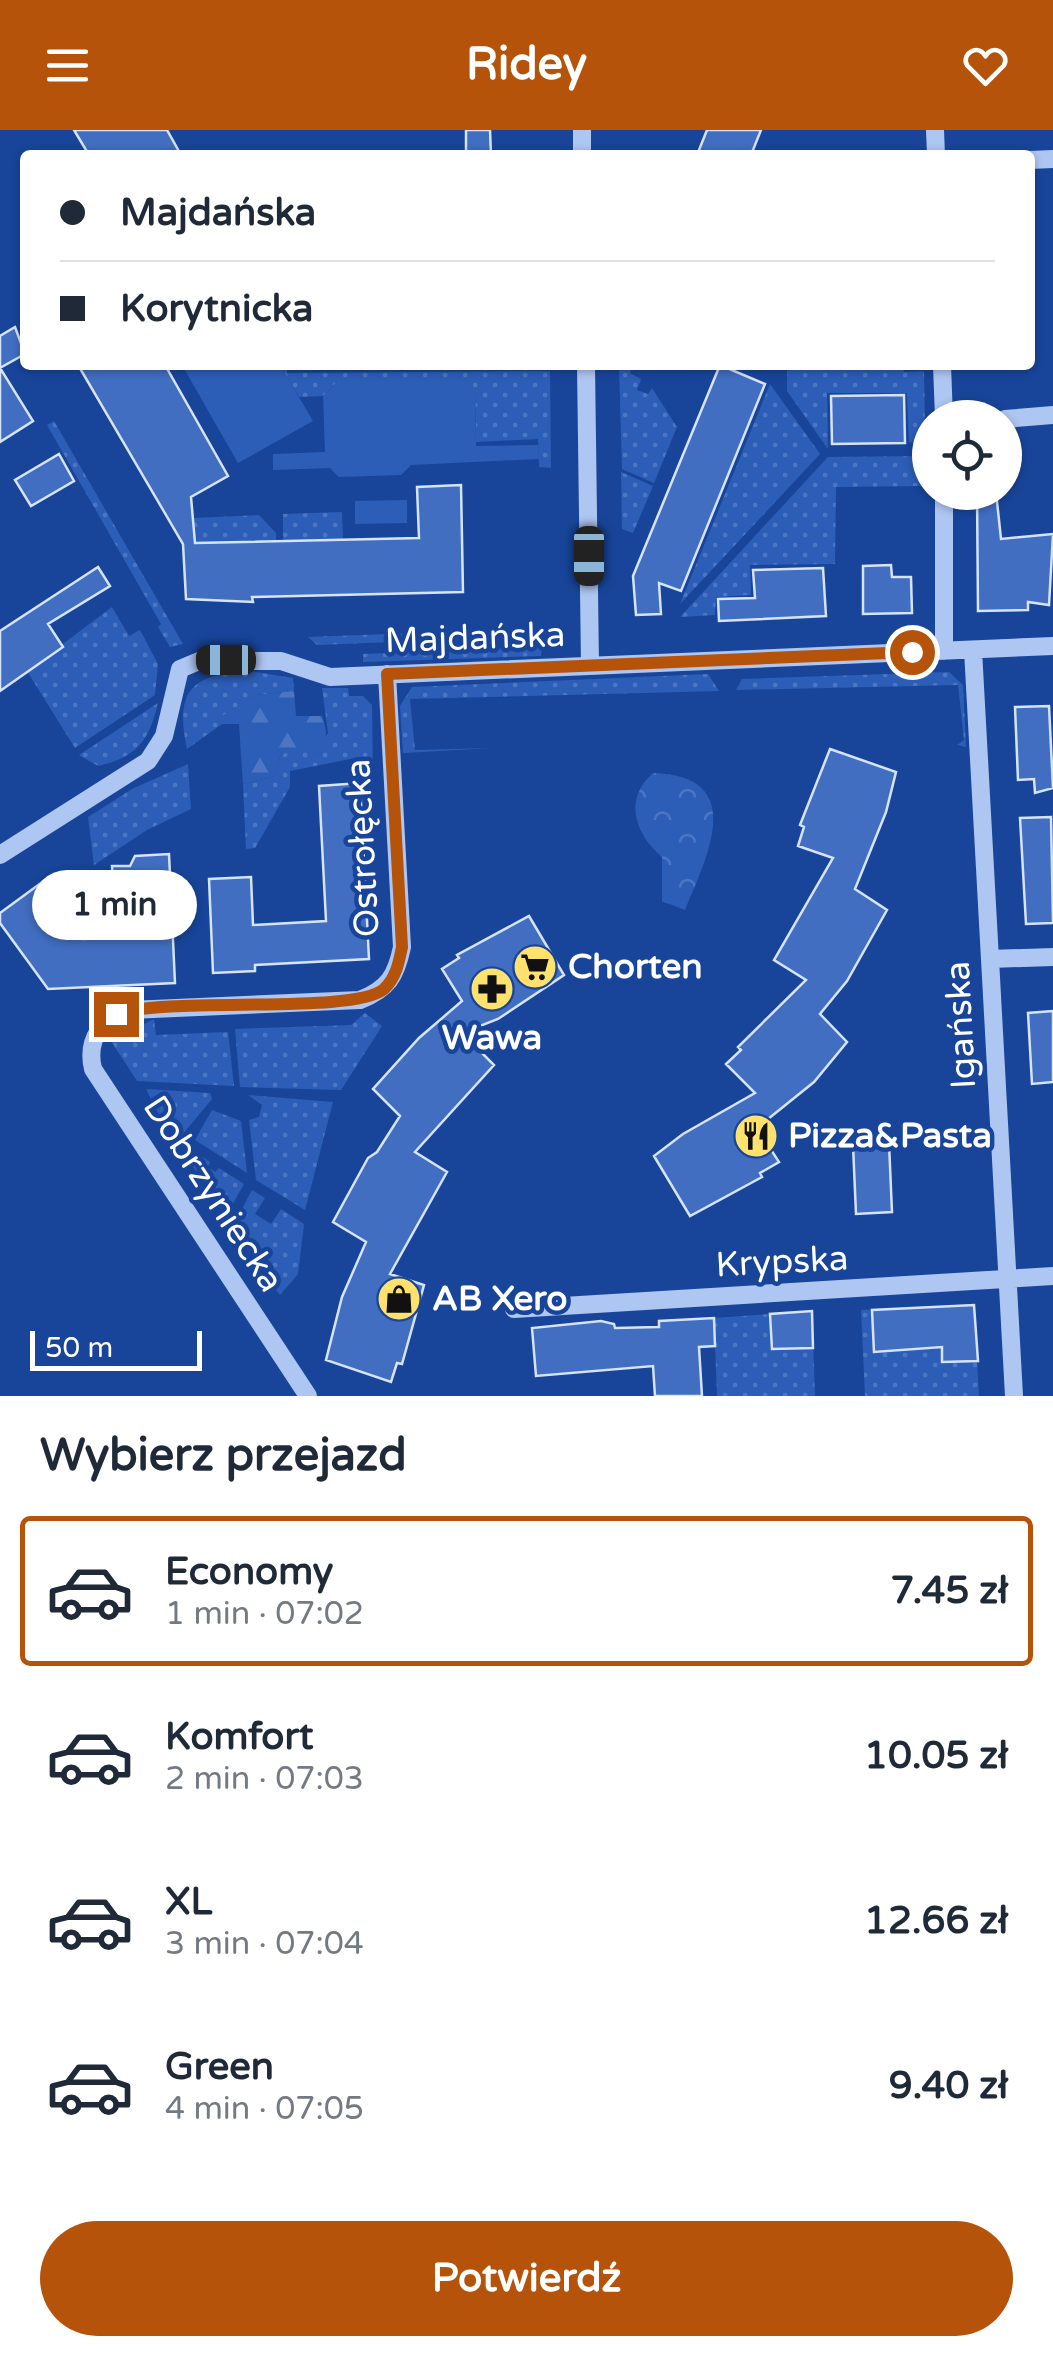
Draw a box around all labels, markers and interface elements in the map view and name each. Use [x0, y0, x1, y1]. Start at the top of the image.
icon: menu [40, 38, 95, 93]
text: Ridey [466, 38, 587, 92]
icon: heart [958, 38, 1013, 93]
text: Majdańska [120, 190, 316, 236]
text: Korytnicka [120, 286, 313, 332]
map controls [912, 400, 1022, 510]
button: locate [912, 400, 1022, 510]
car [574, 526, 604, 586]
street label: Majdańska [384, 614, 566, 662]
route start [890, 630, 935, 675]
car [196, 645, 256, 675]
street label: Ostrołęcka [337, 758, 389, 938]
callout: 1 min [34, 869, 198, 939]
text: 1 min [72, 886, 157, 924]
supermarket icon: Chorten [512, 944, 558, 990]
place label: Chorten [568, 946, 703, 988]
street label: Igańska [937, 960, 985, 1090]
pharmacy icon: Wawa [469, 966, 515, 1012]
route end [94, 992, 139, 1037]
place label: Wawa [442, 1017, 542, 1059]
street label: Dobrzyniecka [134, 1088, 292, 1300]
restaurant icon: Pizza&Pasta [733, 1113, 779, 1159]
place label: Pizza&Pasta [788, 1115, 992, 1157]
street label: Krypska [715, 1238, 849, 1286]
shop icon: AB Xero [376, 1276, 422, 1322]
place label: AB Xero [432, 1278, 568, 1320]
scale bar [30, 1326, 202, 1370]
text: 50 m [45, 1331, 113, 1365]
text: Wybierz przejazd [40, 1429, 407, 1483]
icon: car [45, 1546, 135, 1636]
text: Economy [165, 1549, 333, 1595]
text: 7.45 zł [891, 1568, 1008, 1614]
text: 1 min · 07:02 [165, 1595, 364, 1633]
icon: car [45, 1711, 135, 1801]
text: Komfort [165, 1714, 314, 1760]
text: 10.05 zł [864, 1733, 1008, 1779]
text: 2 min · 07:03 [165, 1760, 364, 1798]
icon: car [45, 1876, 135, 1966]
text: XL [165, 1879, 212, 1925]
text: 12.66 zł [864, 1898, 1008, 1944]
text: 3 min · 07:04 [165, 1925, 364, 1963]
icon: car [45, 2041, 135, 2131]
text: Green [165, 2044, 274, 2090]
text: 9.40 zł [889, 2063, 1008, 2109]
text: 4 min · 07:05 [165, 2090, 364, 2128]
button: Potwierdź [40, 2221, 1013, 2336]

